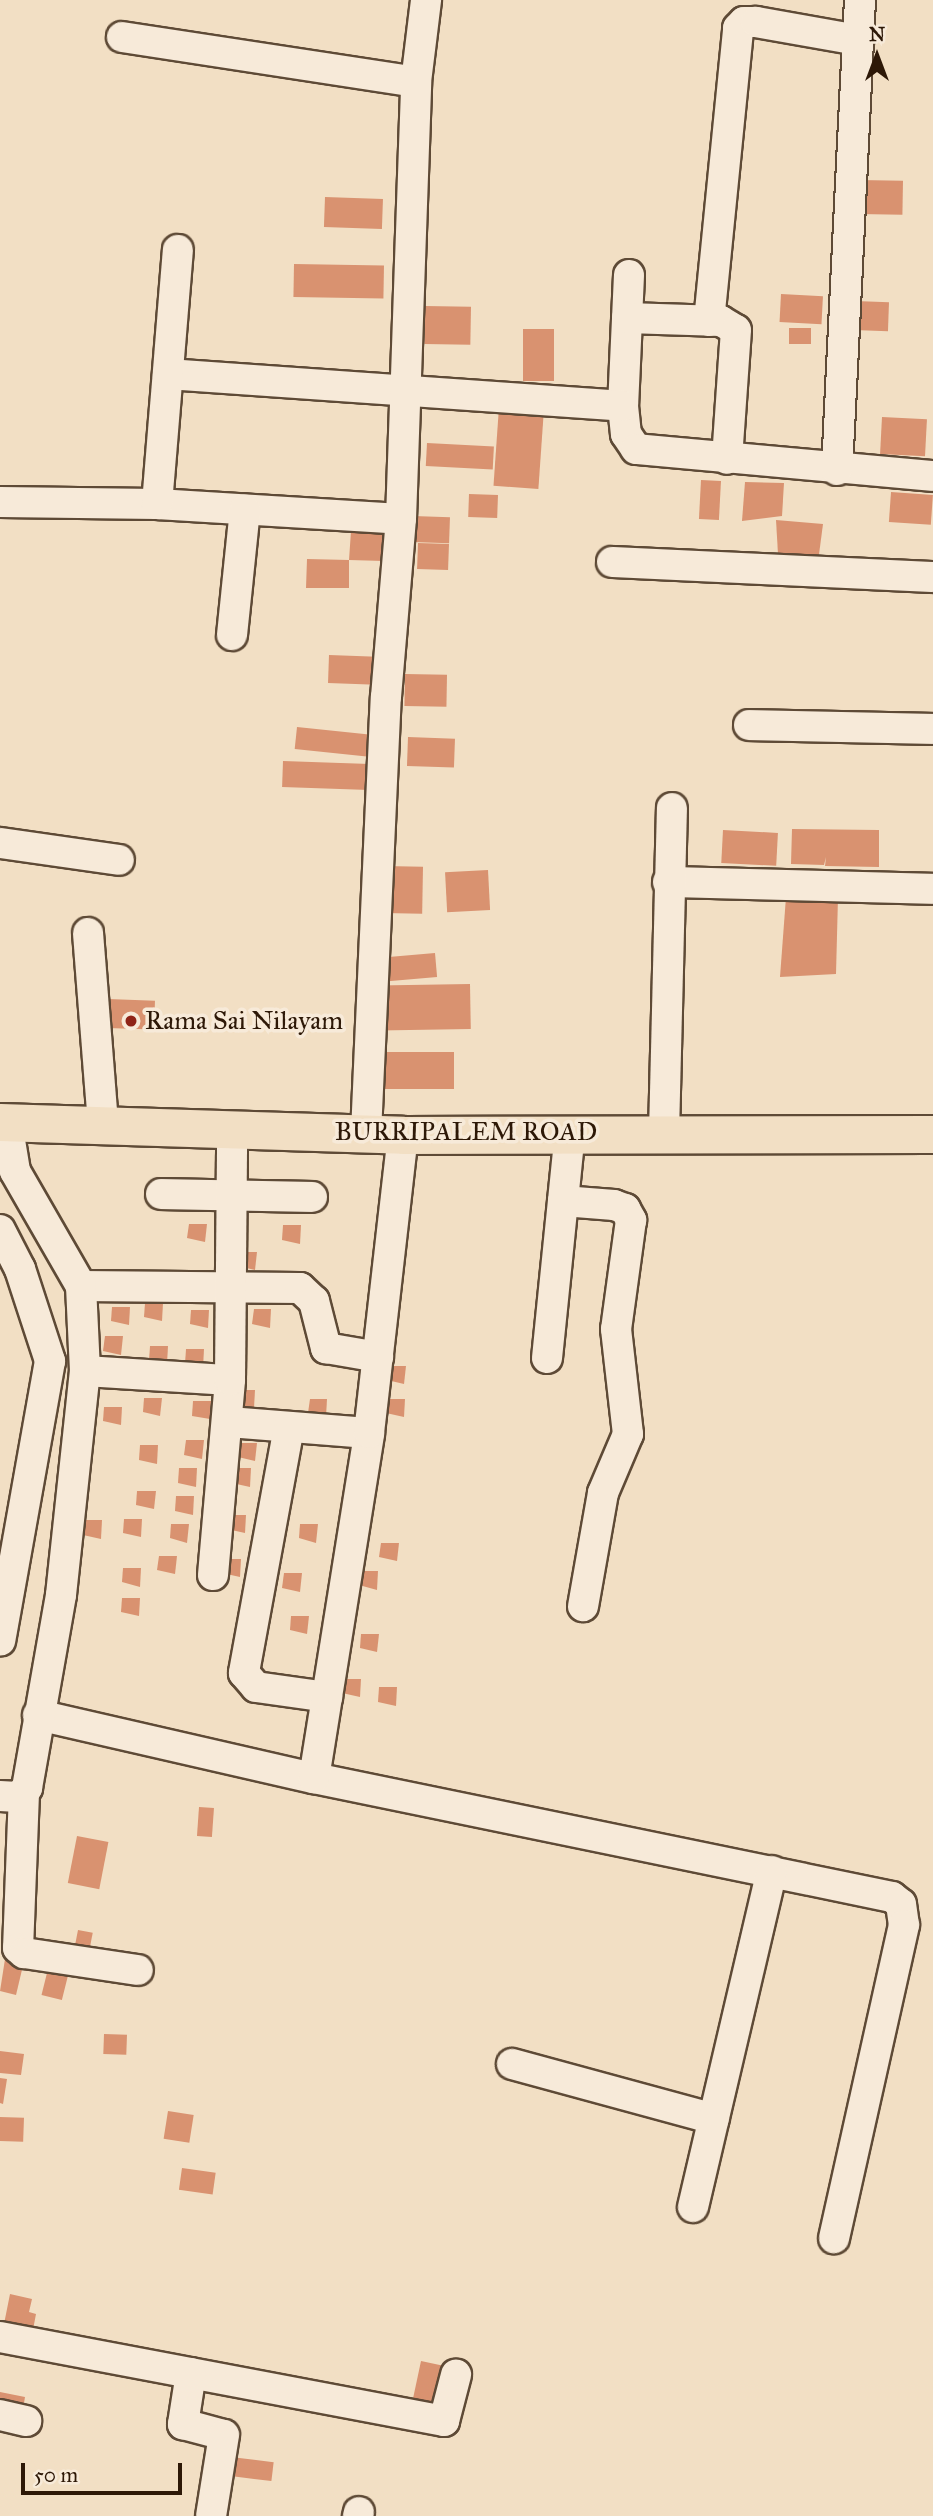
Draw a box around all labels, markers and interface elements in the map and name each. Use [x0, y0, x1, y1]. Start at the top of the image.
north arrow [842, 21, 912, 91]
text: N [869, 23, 885, 46]
place label: Rama Sai Nilayam [145, 1005, 343, 1037]
marker: Rama Sai Nilayam [123, 1013, 139, 1029]
street label: BURRIPALEM ROAD [335, 1116, 597, 1148]
scale bar [24, 2450, 186, 2494]
text: 50 m [34, 2462, 78, 2488]

